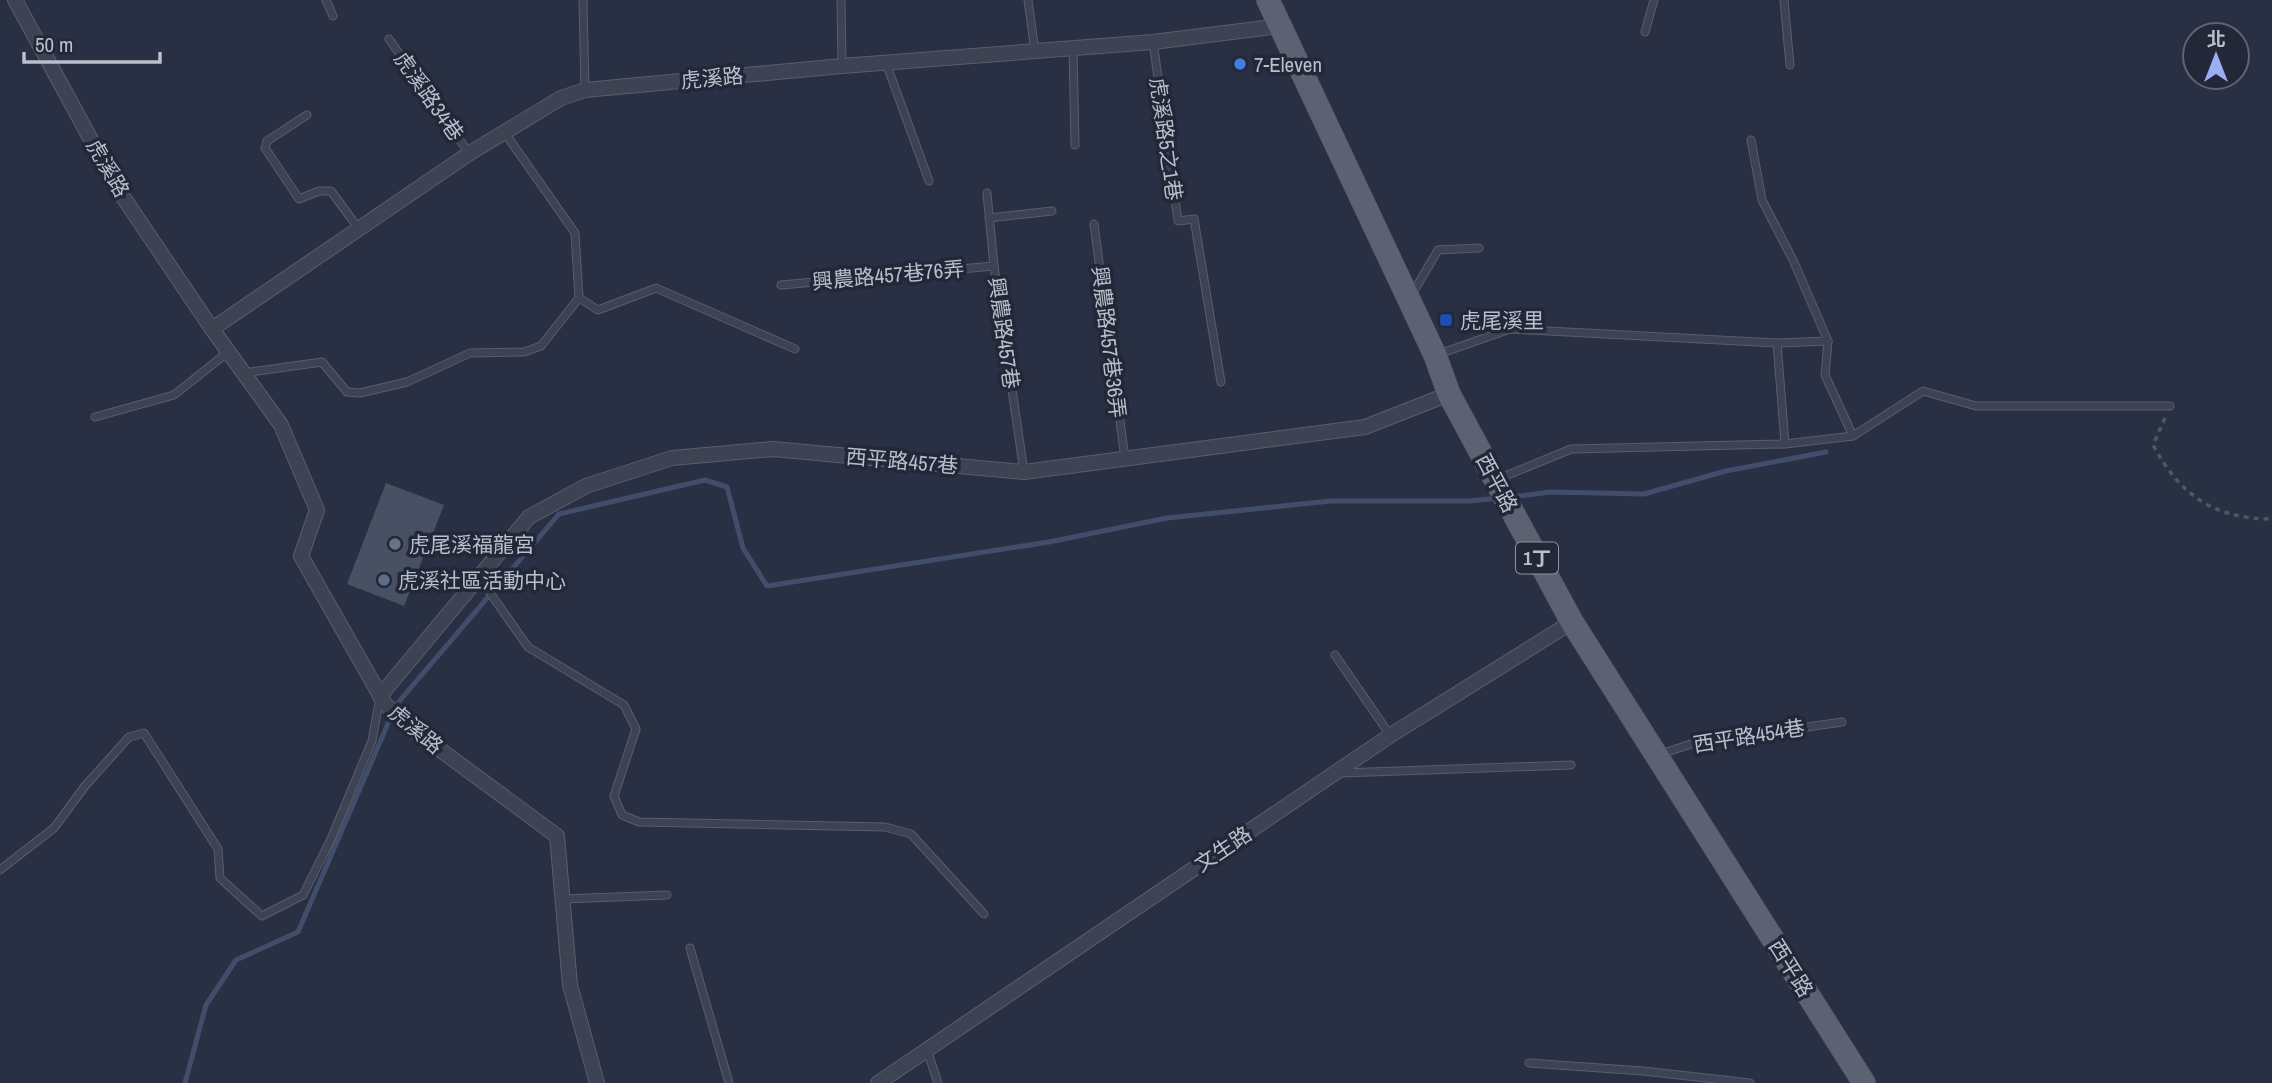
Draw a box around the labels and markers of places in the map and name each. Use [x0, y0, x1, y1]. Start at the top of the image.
place label: 7-Eleven [1254, 50, 1322, 79]
marker: 7-Eleven [1232, 56, 1248, 72]
place label: 虎尾溪里 [1460, 306, 1544, 335]
marker: 虎尾溪里 [1438, 312, 1454, 328]
place label: 虎尾溪福龍宮 [409, 530, 535, 559]
marker: 虎尾溪福龍宮 [387, 536, 403, 552]
place label: 虎溪社區活動中心 [398, 566, 566, 595]
marker: 虎溪社區活動中心 [376, 572, 392, 588]

